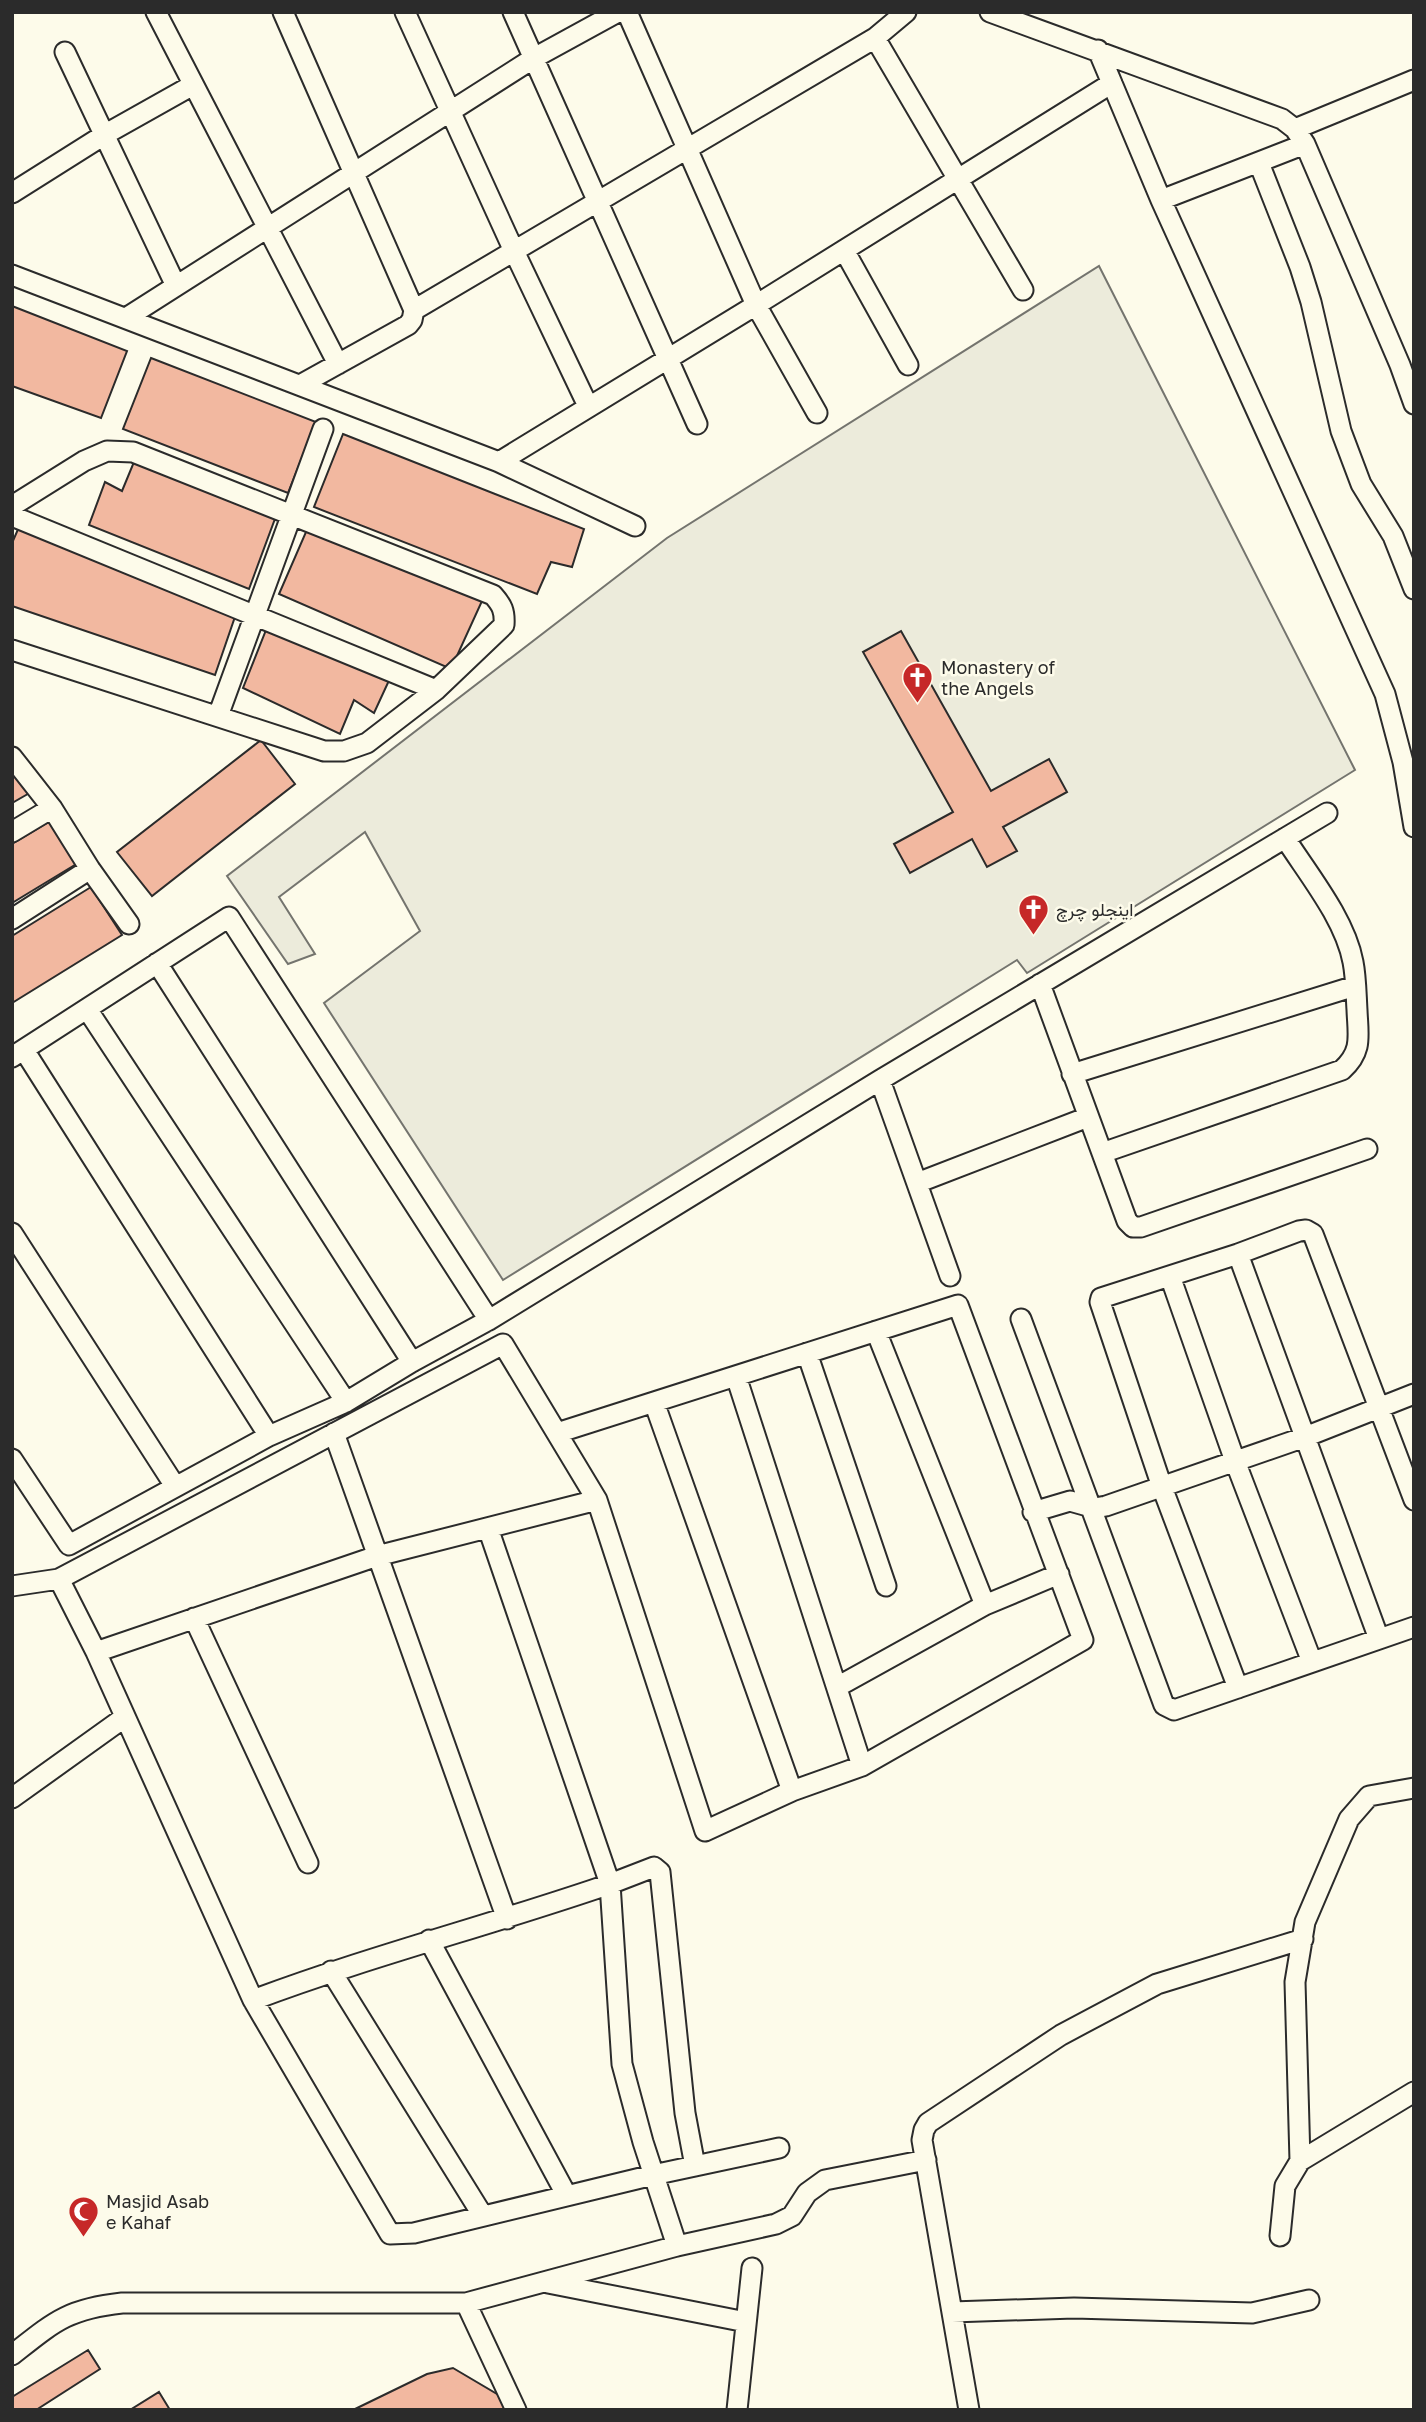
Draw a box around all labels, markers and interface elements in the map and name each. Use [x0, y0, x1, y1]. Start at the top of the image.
place label: Monastery of the Angels [941, 656, 1055, 699]
church icon: Monastery of the Angels [901, 661, 935, 705]
church icon: اینجلو چرچ [1016, 893, 1050, 937]
place label: اینجلو چرچ [1056, 898, 1133, 922]
place label: Masjid Asab e Kahaf [106, 2190, 209, 2233]
mosque icon: Masjid Asab e Kahaf [66, 2195, 100, 2239]

